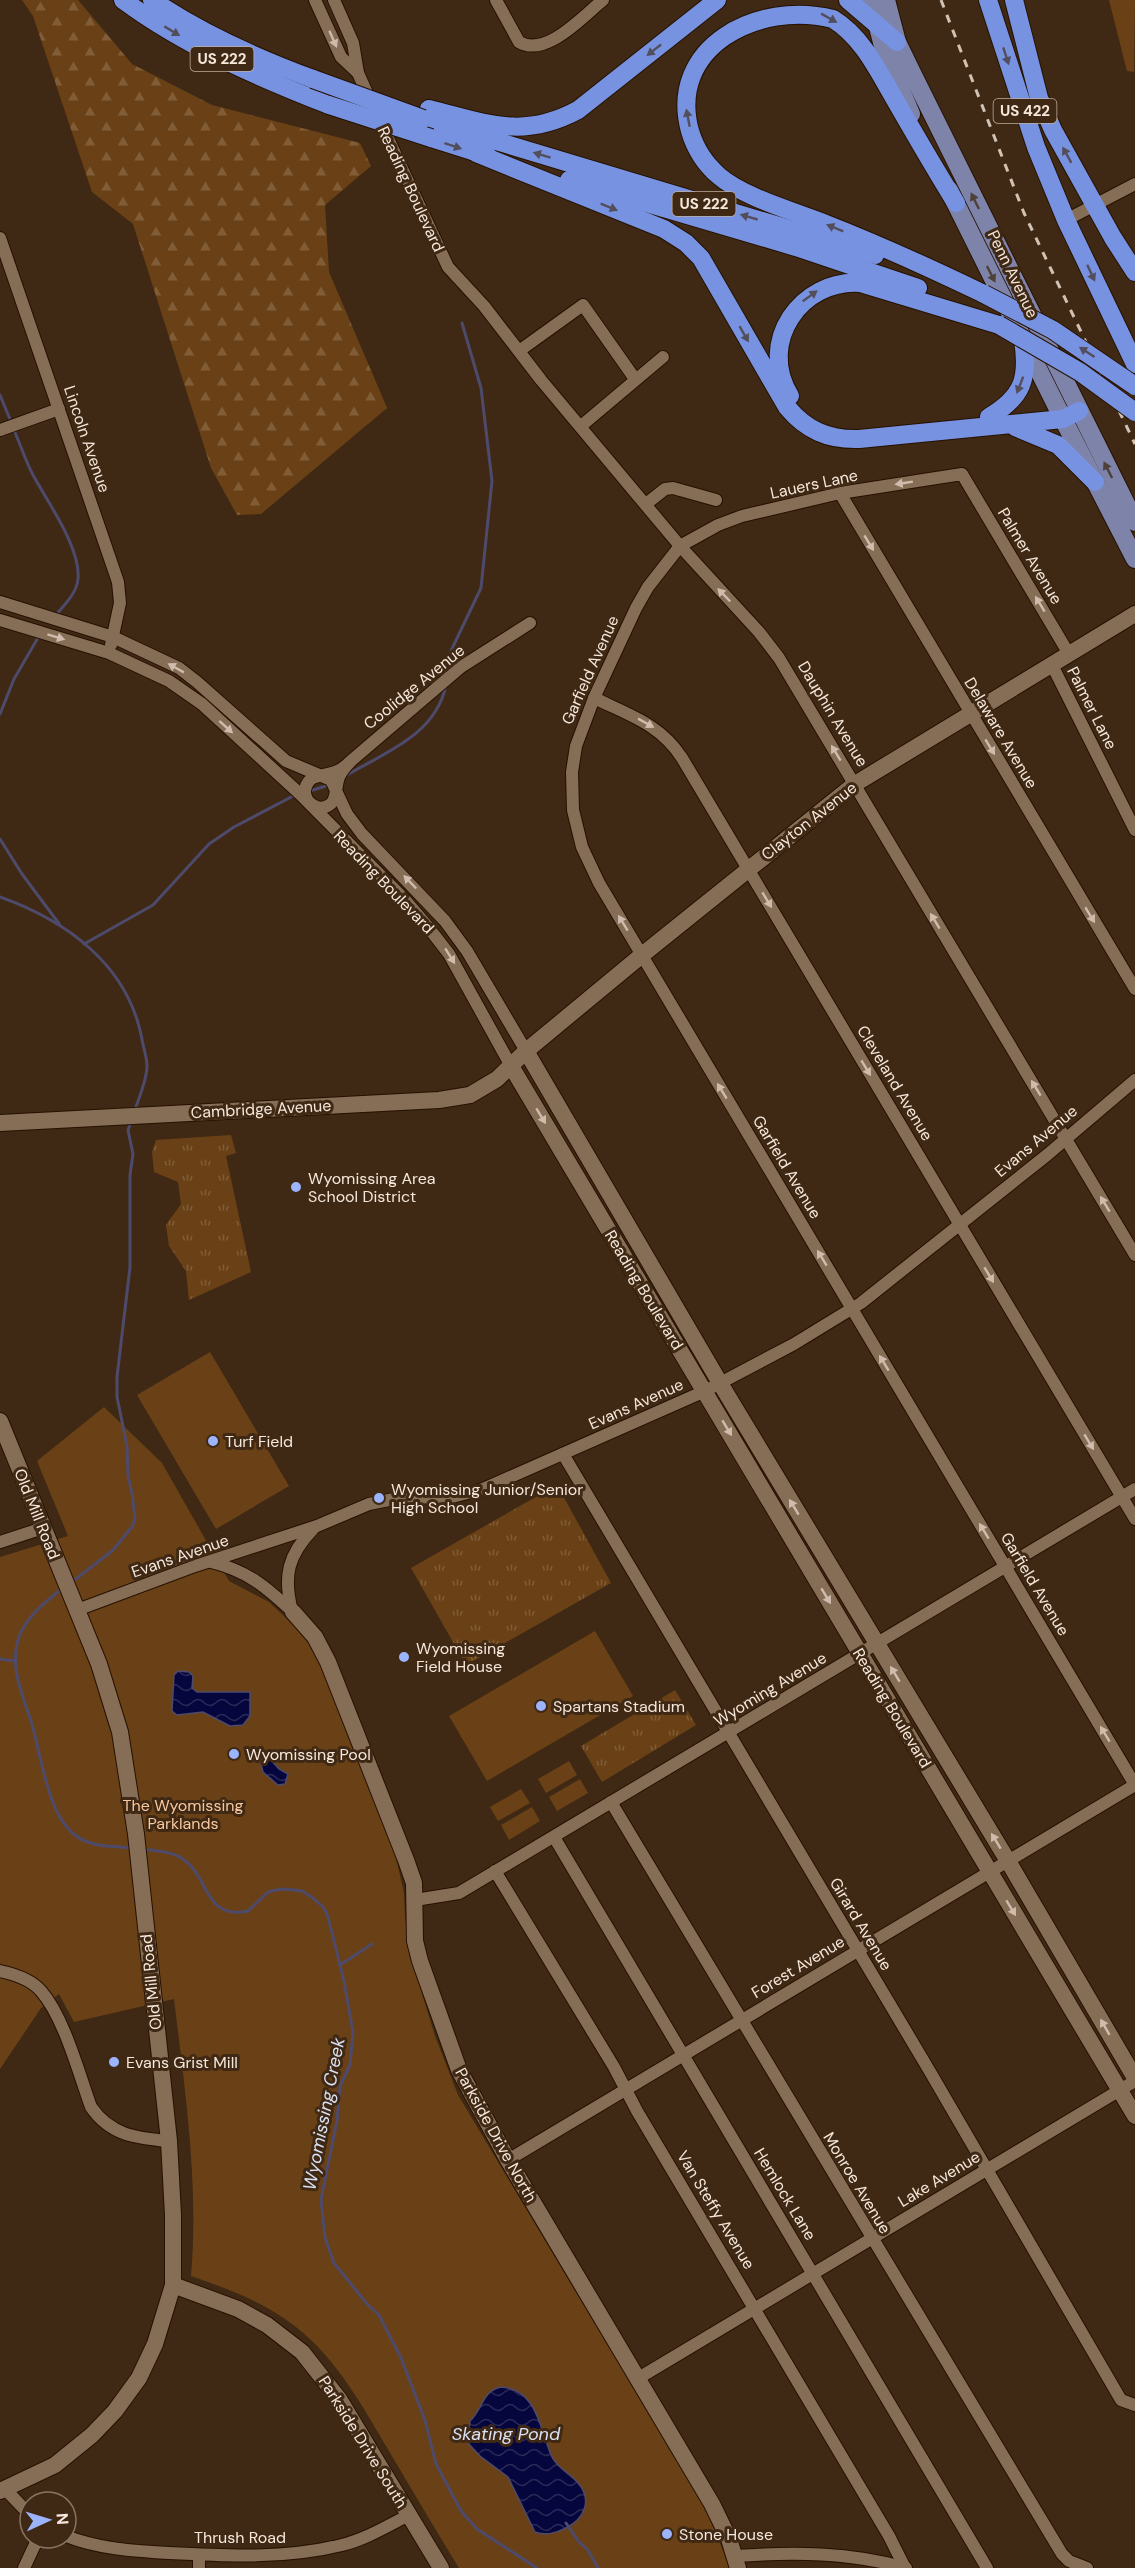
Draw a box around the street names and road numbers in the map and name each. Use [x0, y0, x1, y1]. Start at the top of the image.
road number: US 222 [190, 47, 254, 71]
road number: US 422 [994, 99, 1056, 123]
street label: Reading Boulevard [373, 123, 449, 255]
road number: US 222 [672, 192, 736, 216]
street label: Penn Avenue [983, 227, 1043, 321]
street label: Lincoln Avenue [59, 383, 115, 495]
street label: Lauers Lane [768, 464, 860, 504]
street label: Palmer Avenue [993, 504, 1067, 608]
street label: Garfield Avenue [557, 612, 623, 728]
street label: Coolidge Avenue [359, 640, 469, 734]
street label: Dauphin Avenue [793, 657, 873, 771]
street label: Palmer Lane [1062, 663, 1122, 753]
street label: Delaware Avenue [960, 674, 1042, 792]
street label: Clayton Avenue [757, 777, 861, 865]
street label: Reading Boulevard [329, 826, 439, 938]
street label: Cleveland Avenue [852, 1021, 938, 1145]
street label: Cambridge Avenue [190, 1095, 332, 1123]
street label: Evans Avenue [990, 1100, 1082, 1182]
street label: Garfield Avenue [748, 1111, 826, 1223]
street label: Reading Boulevard [600, 1226, 688, 1354]
street label: Evans Avenue [585, 1374, 687, 1434]
street label: Old Mill Road [9, 1465, 65, 1563]
street label: Garfield Avenue [996, 1528, 1074, 1640]
street label: Evans Avenue [129, 1530, 231, 1582]
street label: Reading Boulevard [848, 1644, 936, 1772]
street label: Wyoming Avenue [710, 1647, 830, 1731]
street label: Girard Avenue [825, 1874, 897, 1974]
street label: Forest Avenue [748, 1931, 848, 2003]
street label: Old Mill Road [136, 1933, 166, 2031]
street label: Parkside Drive North [450, 2064, 542, 2206]
street label: Monroe Avenue [818, 2128, 896, 2238]
street label: Hemlock Lane [749, 2144, 821, 2244]
street label: Lake Avenue [894, 2146, 984, 2212]
street label: Van Steffy Avenue [672, 2147, 760, 2273]
street label: Parkside Drive South [314, 2372, 412, 2512]
street label: Thrush Road [194, 2527, 286, 2548]

